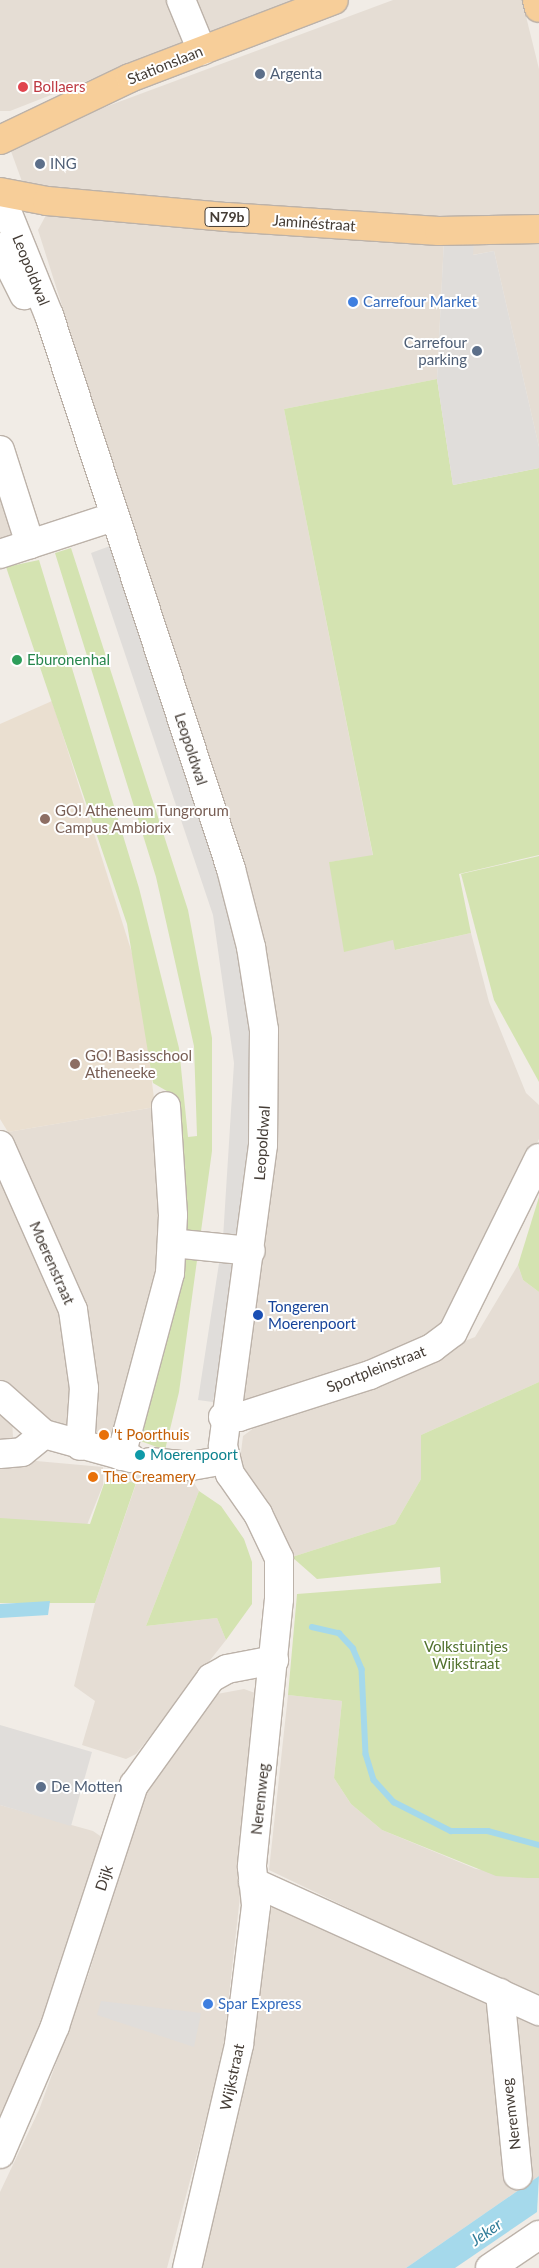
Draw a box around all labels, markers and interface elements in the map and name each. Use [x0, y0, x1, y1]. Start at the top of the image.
street label: Stationslaan [125, 42, 205, 88]
place label: Argenta [270, 65, 322, 83]
marker: Argenta [254, 68, 266, 80]
place label: Bollaers [33, 78, 85, 96]
marker: Bollaers [17, 81, 29, 93]
place label: ING [50, 155, 77, 173]
marker: ING [34, 158, 46, 170]
road number: N79b [204, 206, 250, 228]
street label: Jaminéstraat [272, 211, 356, 235]
street label: Leopoldwal [9, 232, 53, 308]
place label: Carrefour Market [363, 293, 477, 311]
marker: Carrefour Market [347, 296, 359, 308]
place label: Carrefour parking [404, 333, 467, 368]
marker: Carrefour parking [471, 345, 483, 357]
place label: Eburonenhal [27, 651, 110, 669]
marker: Eburonenhal [11, 654, 23, 666]
street label: Leopoldwal [171, 710, 211, 788]
place label: GO! Atheneum Tungrorum Campus Ambiorix [55, 801, 230, 836]
marker: GO! Atheneum Tungrorum Campus Ambiorix [39, 813, 51, 825]
place label: GO! Basisschool Atheneeke [85, 1046, 192, 1081]
marker: GO! Basisschool Atheneeke [69, 1058, 81, 1070]
street label: Leopoldwal [250, 1105, 274, 1181]
street label: Moerenstraat [26, 1219, 78, 1307]
place label: Tongeren Moerenpoort [268, 1297, 356, 1332]
marker: Tongeren Moerenpoort [252, 1309, 264, 1321]
street label: Sportpleinstraat [324, 1342, 428, 1396]
place label: 't Poorthuis [114, 1426, 190, 1444]
marker: 't Poorthuis [98, 1429, 110, 1441]
place label: Moerenpoort [150, 1446, 238, 1464]
marker: Moerenpoort [134, 1449, 146, 1461]
place label: The Creamery [103, 1468, 196, 1486]
marker: The Creamery [87, 1471, 99, 1483]
park label: Volkstuintjes Wijkstraat [424, 1637, 508, 1672]
street label: Neremweg [247, 1762, 273, 1836]
place label: De Motten [51, 1778, 123, 1796]
marker: De Motten [35, 1781, 47, 1793]
street label: Dijk [91, 1863, 117, 1893]
place label: Spar Express [218, 1995, 302, 2013]
marker: Spar Express [202, 1998, 214, 2010]
street label: Wijkstraat [216, 2042, 248, 2112]
street label: Neremweg [498, 2077, 524, 2151]
water label: Jeker [467, 2214, 505, 2250]

